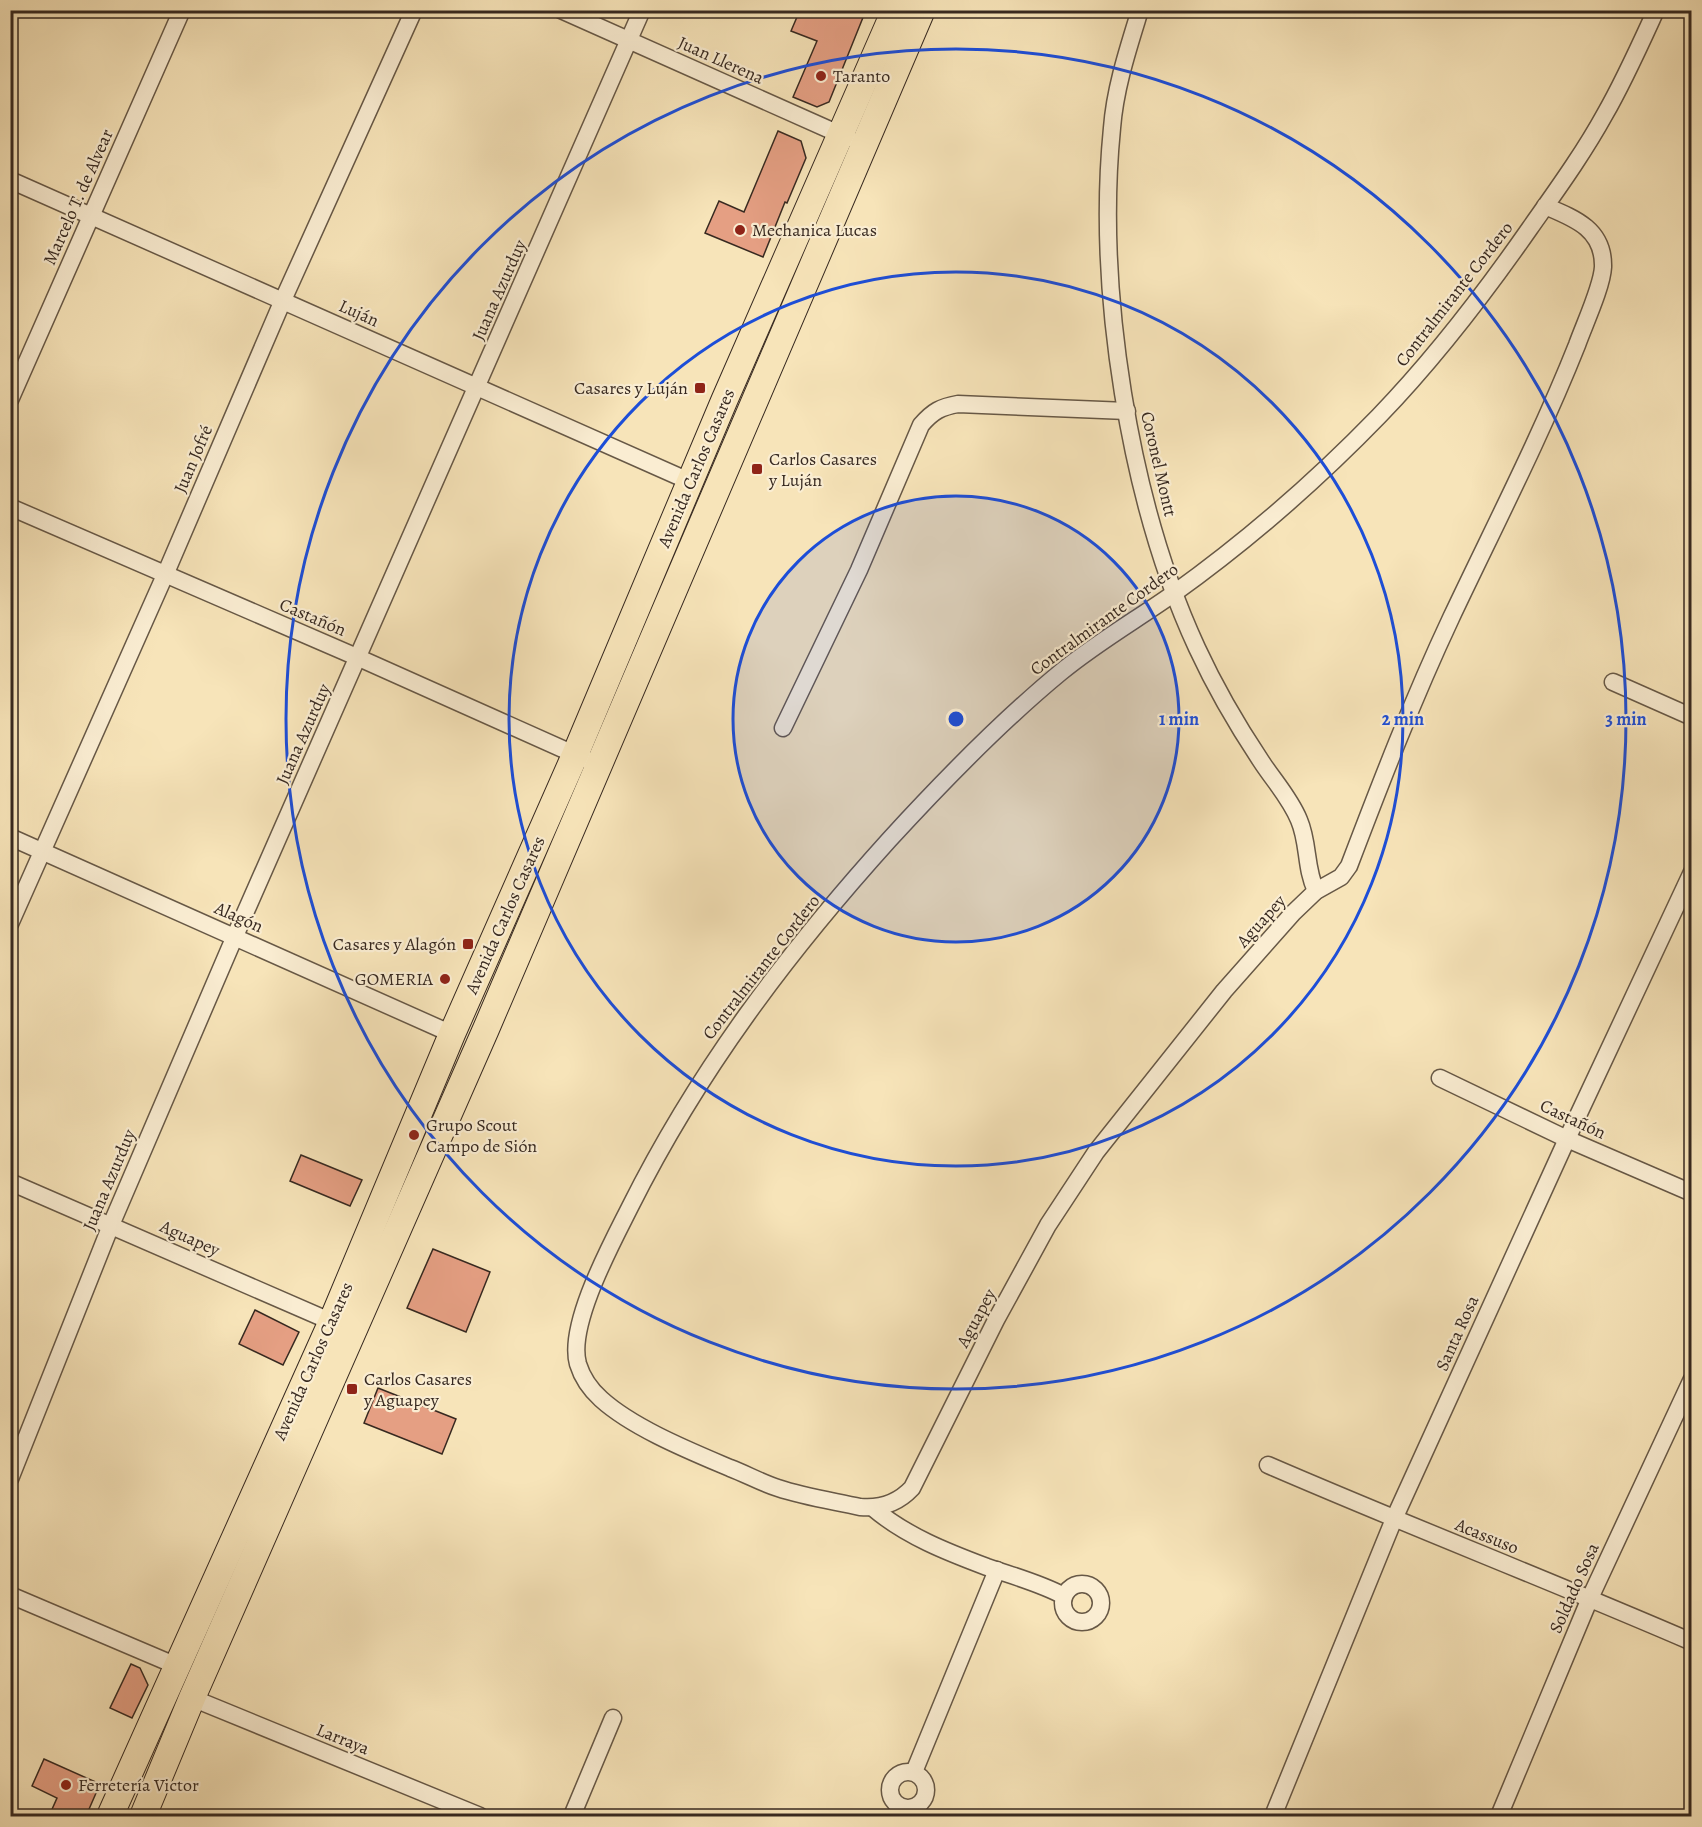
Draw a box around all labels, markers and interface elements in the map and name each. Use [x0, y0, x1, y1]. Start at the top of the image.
street label: Juan Llerena [674, 30, 768, 90]
place label: Taranto [833, 64, 890, 88]
marker: Taranto [814, 69, 828, 83]
street label: Marcelo T. de Alvear [37, 125, 119, 269]
street label: Contralmirante Cordero [1390, 217, 1518, 371]
place label: Mechanica Lucas [752, 218, 877, 242]
marker: Mechanica Lucas [733, 223, 747, 237]
street label: Juana Azurduy [466, 235, 532, 344]
street label: Luján [335, 294, 383, 332]
place label: Casares y Luján [574, 376, 688, 400]
marker: Casares y Luján [693, 381, 707, 395]
street label: Avenida Carlos Casares [651, 385, 740, 552]
street label: Coronel Montt [1135, 409, 1183, 519]
street label: Juan Jofré [168, 421, 218, 497]
place label: Carlos Casares y Luján [768, 447, 877, 492]
marker: Carlos Casares y Luján [750, 462, 764, 476]
street label: Contralmirante Cordero [1025, 557, 1183, 681]
street label: Castañón [276, 592, 350, 642]
street label: Juana Azurduy [270, 679, 336, 788]
text: 1 min [1159, 707, 1199, 731]
text: 2 min [1382, 707, 1424, 731]
text: 3 min [1605, 707, 1647, 731]
centre of rings [946, 709, 966, 729]
street label: Avenida Carlos Casares [459, 832, 551, 999]
street label: Aguapey [1230, 889, 1292, 953]
street label: Contralmirante Cordero [697, 890, 825, 1044]
street label: Alagón [210, 895, 267, 938]
place label: Casares y Alagón [333, 932, 456, 956]
marker: Casares y Alagón [461, 937, 475, 951]
place label: GOMERIA [355, 967, 433, 991]
marker: GOMERIA [438, 972, 452, 986]
street label: Castañón [1536, 1093, 1610, 1145]
place label: Grupo Scout Campo de Sión [426, 1113, 537, 1158]
street label: Juana Azurduy [77, 1125, 142, 1234]
marker: Grupo Scout Campo de Sión [407, 1128, 421, 1142]
street label: Aguapey [155, 1214, 225, 1262]
street label: Avenida Carlos Casares [267, 1278, 359, 1445]
street label: Aguapey [950, 1284, 1002, 1352]
street label: Santa Rosa [1430, 1291, 1485, 1375]
place label: Carlos Casares y Aguapey [363, 1367, 472, 1412]
marker: Carlos Casares y Aguapey [345, 1382, 359, 1396]
street label: Acassuso [1451, 1512, 1522, 1560]
street label: Soldado Sosa [1543, 1538, 1605, 1637]
street label: Larraya [313, 1718, 374, 1761]
place label: Ferretería Victor [78, 1773, 199, 1797]
marker: Ferretería Victor [59, 1778, 73, 1792]

